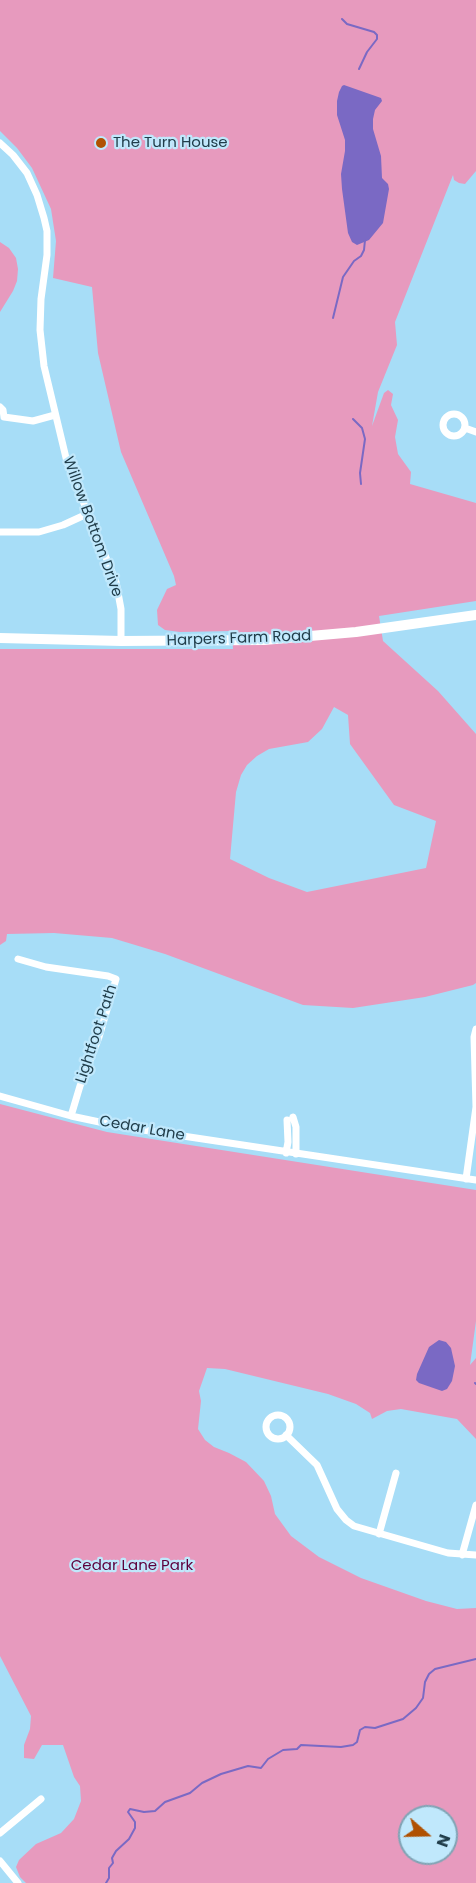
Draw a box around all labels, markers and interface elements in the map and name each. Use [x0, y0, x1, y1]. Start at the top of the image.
place label: The Turn House [113, 134, 228, 152]
marker: The Turn House [94, 136, 108, 150]
street label: Willow Bottom Drive [58, 454, 126, 600]
street label: Harpers Farm Road [166, 627, 312, 651]
street label: Lightfoot Path [73, 982, 121, 1086]
street label: Cedar Lane [98, 1113, 186, 1145]
park label: Cedar Lane Park [71, 1557, 193, 1575]
north arrow [398, 1805, 458, 1865]
text: N [431, 1831, 456, 1850]

